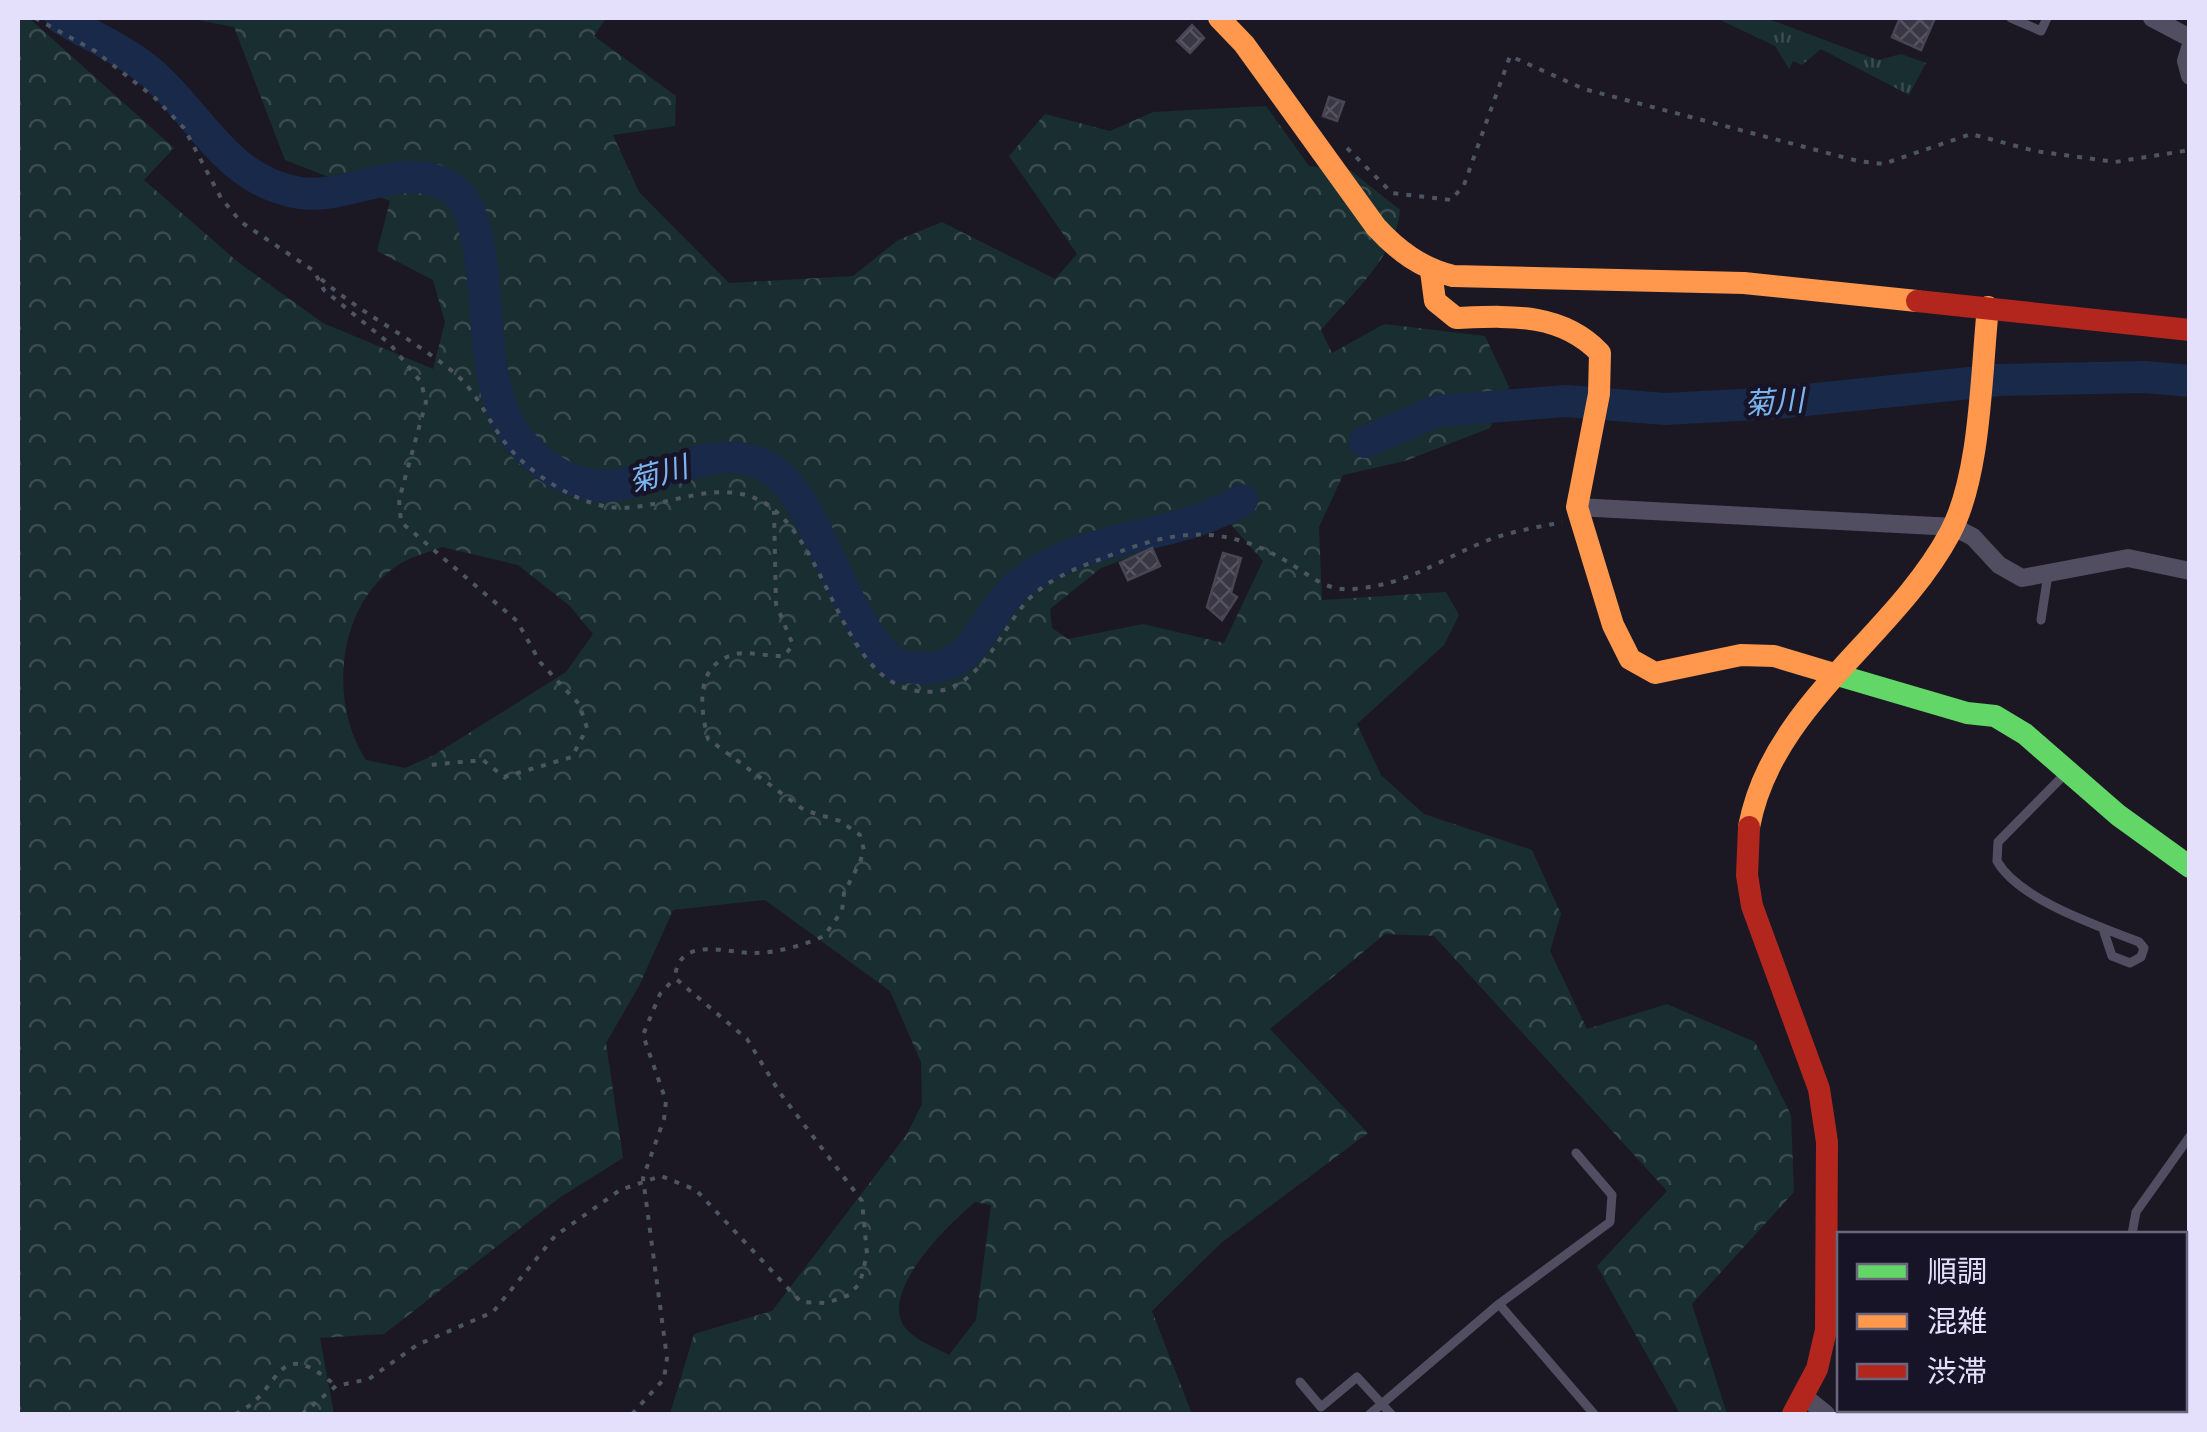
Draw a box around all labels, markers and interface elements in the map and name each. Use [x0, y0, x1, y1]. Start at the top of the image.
water label: 菊川 [1743, 380, 1808, 424]
water label: 菊川 [624, 446, 695, 501]
legend [1837, 1232, 2187, 1412]
text: 順調 [1927, 1252, 1987, 1291]
text: 混雑 [1927, 1302, 1987, 1341]
text: 渋滞 [1927, 1352, 1987, 1391]

